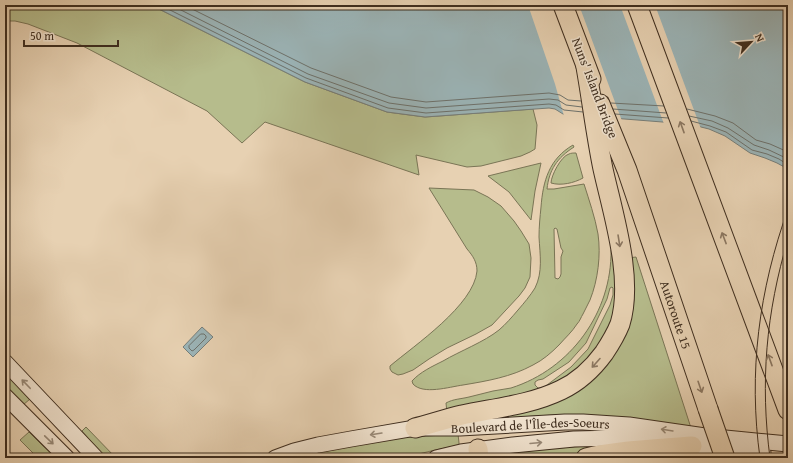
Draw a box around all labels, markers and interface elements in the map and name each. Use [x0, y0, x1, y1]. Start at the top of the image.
scale bar [24, 22, 118, 48]
north arrow [731, 22, 771, 62]
text: 50 m [30, 27, 54, 44]
text: N [751, 31, 769, 45]
street label: Nuns' Island Bridge [567, 35, 623, 141]
one-way arrow [677, 121, 685, 133]
one-way arrow [720, 233, 728, 245]
one-way arrow [615, 234, 623, 247]
street label: Autoroute 15 [656, 278, 696, 351]
one-way arrow [765, 355, 773, 367]
one-way arrow [591, 358, 601, 368]
one-way arrow [21, 379, 31, 389]
one-way arrow [697, 380, 705, 392]
street label: Boulevard de l'Île-des-Soeurs [451, 413, 610, 438]
one-way arrow [661, 426, 674, 434]
one-way arrow [370, 431, 383, 439]
one-way arrow [44, 435, 54, 445]
one-way arrow [529, 439, 542, 446]

